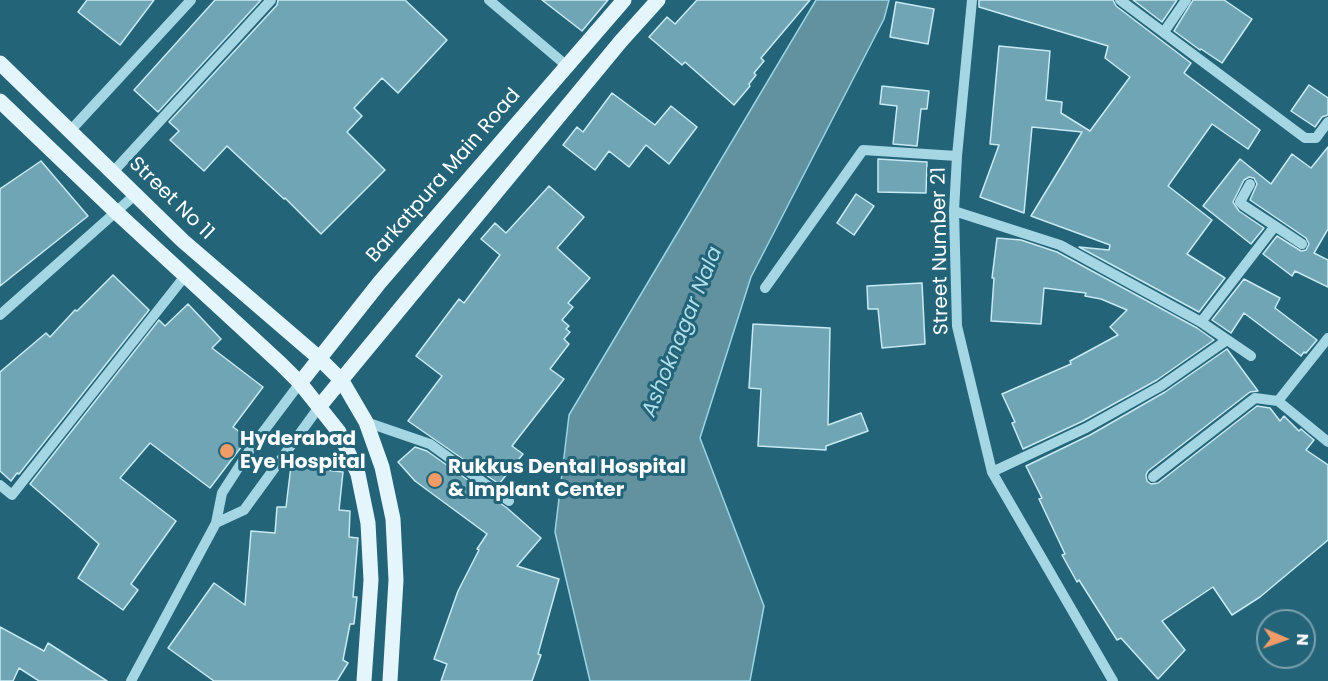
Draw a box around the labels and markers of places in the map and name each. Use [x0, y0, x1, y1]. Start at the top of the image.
place label: Hyderabad Eye Hospital [240, 428, 366, 475]
marker: Hyderabad Eye Hospital [218, 442, 236, 460]
place label: Rukkus Dental Hospital & Implant Center [448, 456, 686, 503]
marker: Rukkus Dental Hospital & Implant Center [426, 471, 444, 489]

